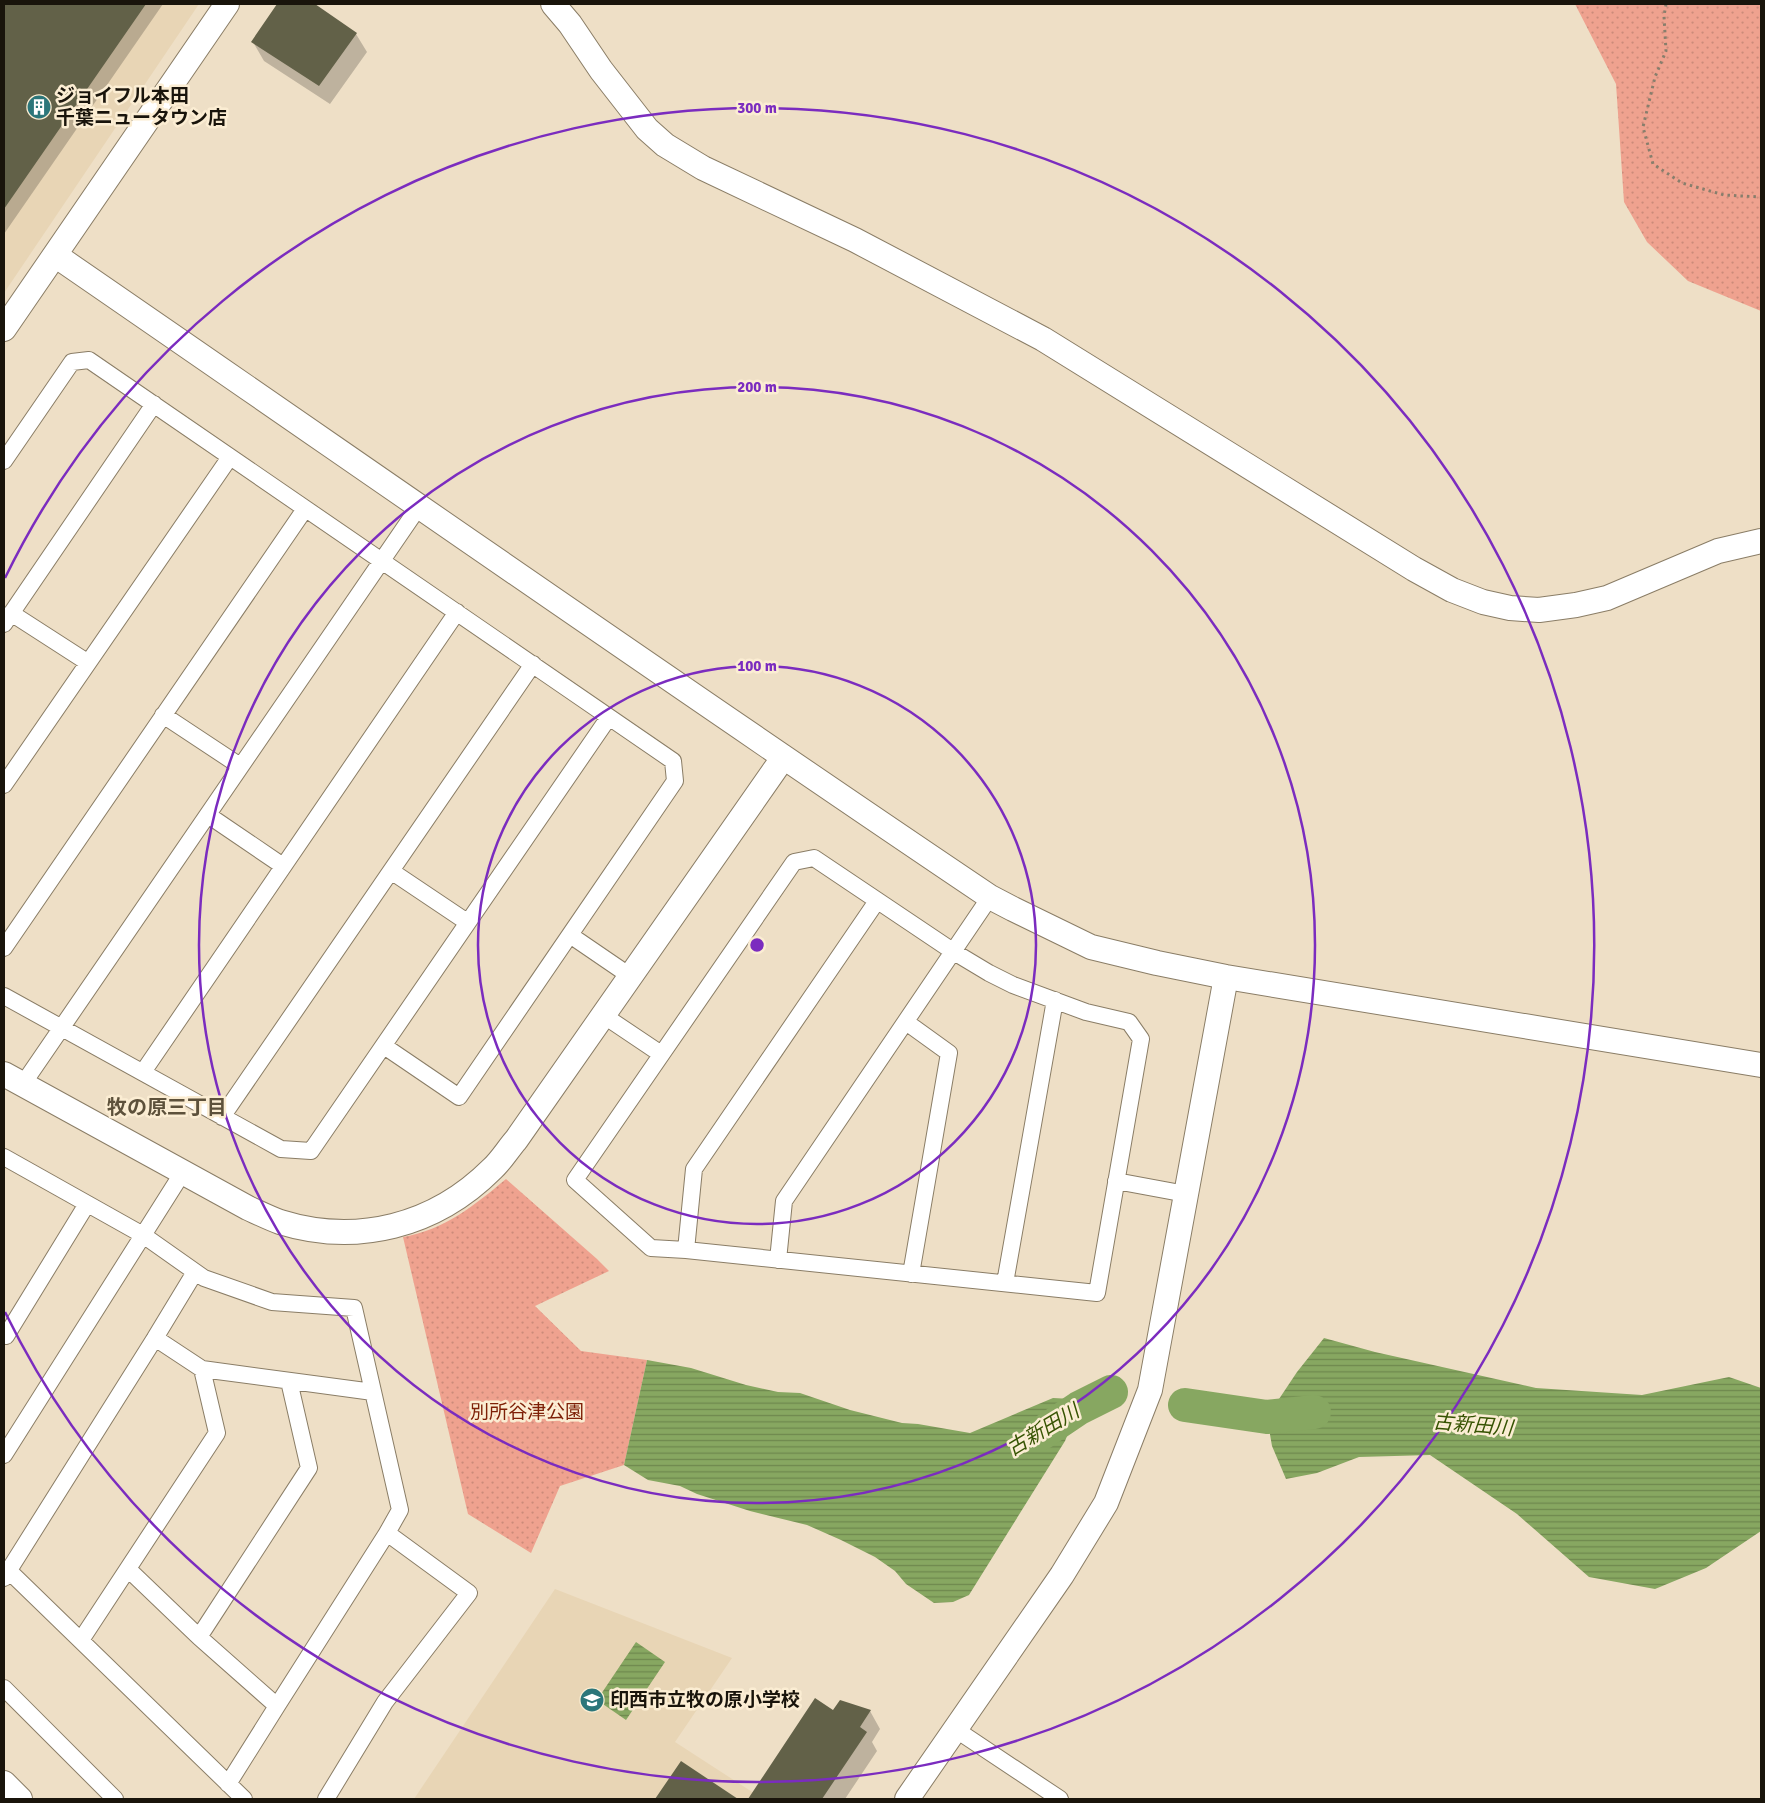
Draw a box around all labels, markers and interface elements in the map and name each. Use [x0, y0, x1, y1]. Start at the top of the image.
place label: ジョイフル本田 千葉ニュータウン店 [56, 84, 227, 130]
building icon: ジョイフル本田 千葉ニュータウン店 [26, 94, 52, 120]
text: 300 m [737, 99, 777, 117]
text: 200 m [737, 378, 777, 396]
text: 100 m [737, 657, 777, 675]
centre of rings [748, 936, 766, 954]
district label: 牧の原三丁目 [107, 1095, 227, 1120]
water label: 古新田川 [1002, 1398, 1085, 1461]
park label: 別所谷津公園 [470, 1400, 584, 1424]
water label: 古新田川 [1432, 1409, 1516, 1441]
school or university icon: 印西市立牧の原小学校 [579, 1687, 605, 1713]
place label: 印西市立牧の原小学校 [610, 1688, 800, 1712]

